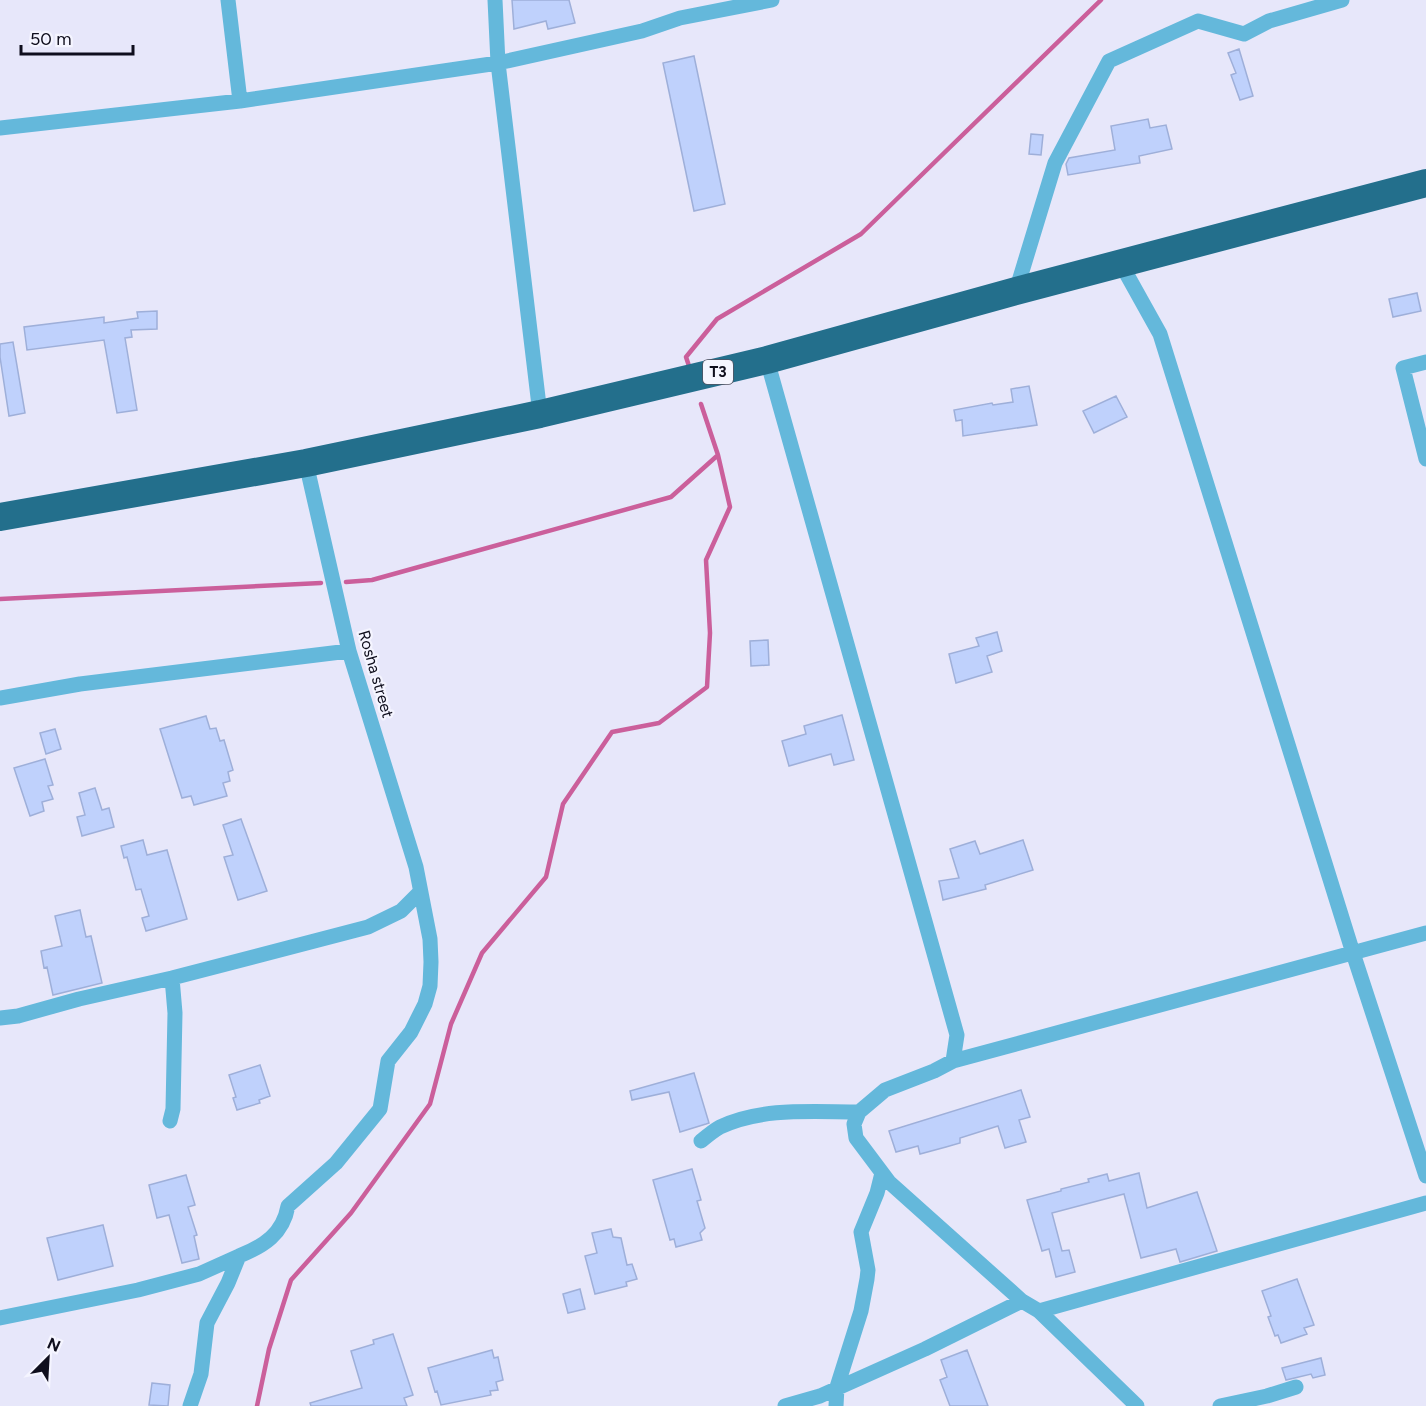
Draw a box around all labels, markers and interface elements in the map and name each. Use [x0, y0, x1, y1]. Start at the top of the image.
scale bar [21, 18, 134, 56]
text: 50 m [30, 28, 72, 50]
road number: T3 [703, 360, 733, 384]
street label: Rosha street [354, 628, 398, 720]
north arrow [18, 1328, 78, 1388]
text: N [44, 1334, 63, 1356]

